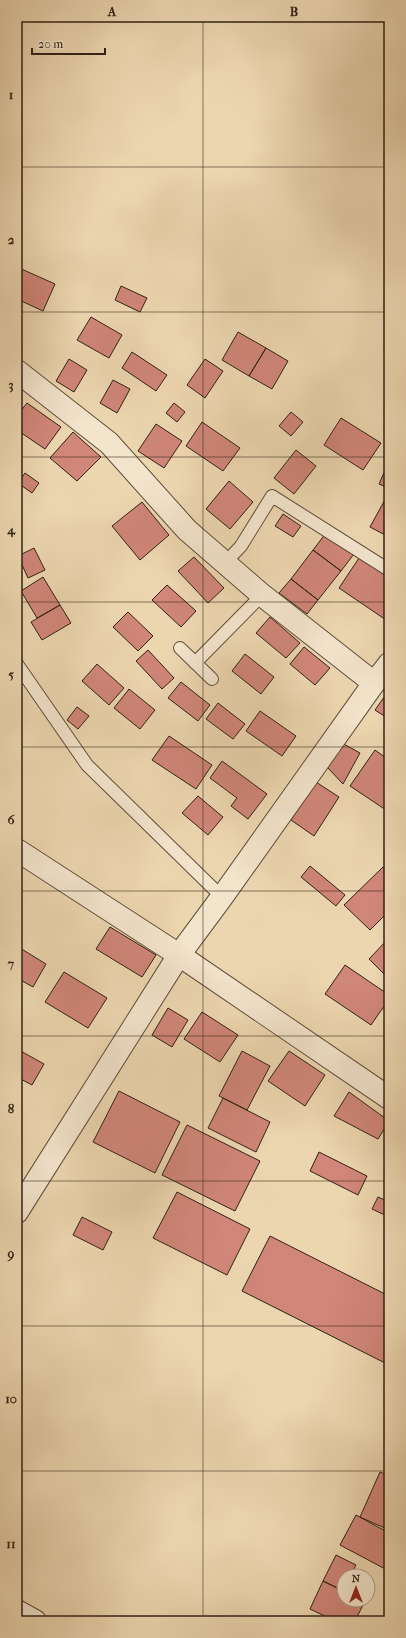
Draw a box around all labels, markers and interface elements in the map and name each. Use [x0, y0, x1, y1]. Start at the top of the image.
text: A [107, 4, 117, 19]
text: B [290, 4, 299, 19]
scale bar [32, 30, 105, 56]
text: 20 m [38, 37, 63, 51]
text: 1 [9, 87, 14, 102]
text: 2 [8, 232, 15, 247]
text: 3 [8, 377, 14, 393]
text: 4 [6, 522, 16, 538]
text: 5 [8, 667, 14, 682]
text: 6 [7, 812, 15, 827]
text: 7 [7, 956, 15, 971]
text: 8 [8, 1101, 15, 1116]
text: 9 [7, 1246, 15, 1262]
text: 10 [5, 1391, 17, 1406]
text: 11 [6, 1536, 16, 1551]
north arrow [336, 1568, 376, 1608]
text: N [352, 1572, 361, 1585]

